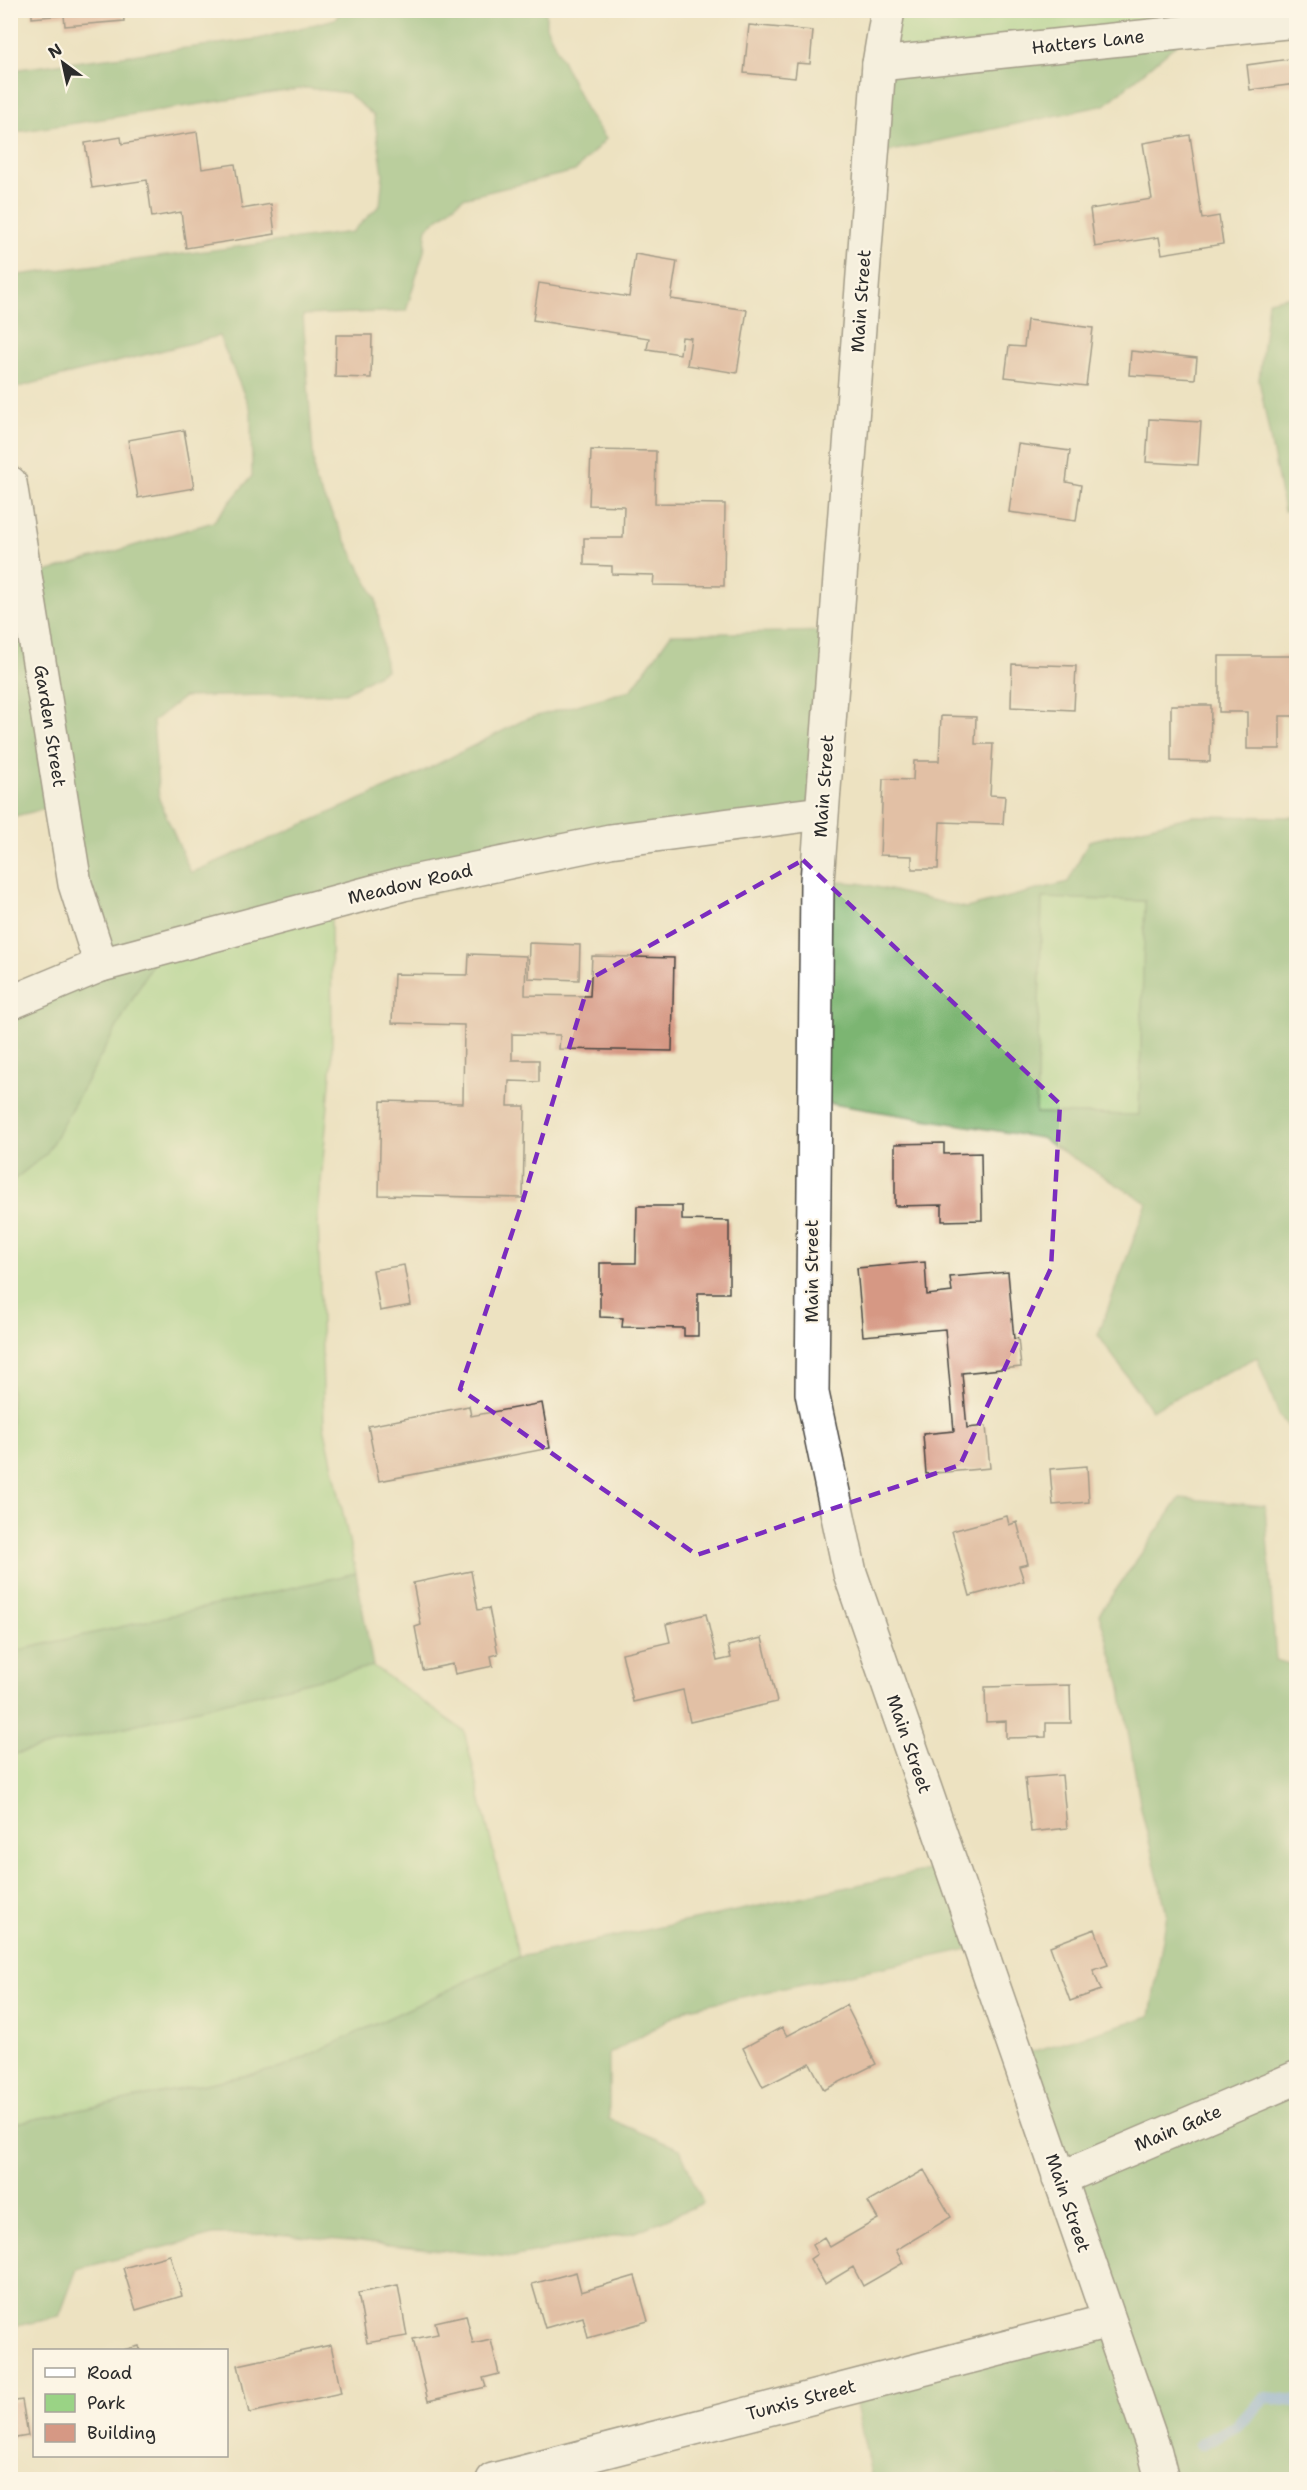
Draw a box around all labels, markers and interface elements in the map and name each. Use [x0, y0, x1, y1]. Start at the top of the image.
street label: Hatters Lane [1030, 24, 1146, 60]
north arrow [33, 33, 93, 93]
text: N [44, 39, 66, 63]
street label: Main Street [845, 249, 877, 353]
street label: Garden Street [28, 663, 72, 789]
street label: Main Street [808, 734, 840, 838]
street label: Meadow Road [345, 858, 475, 910]
street label: Main Street [800, 1219, 824, 1323]
street label: Main Street [881, 1691, 937, 1797]
street label: Main Gate [1131, 2099, 1225, 2157]
street label: Main Street [1040, 2150, 1096, 2256]
legend [33, 2349, 228, 2457]
text: Road [87, 2361, 132, 2385]
street label: Tunxis Street [743, 2374, 859, 2426]
text: Park [87, 2391, 126, 2415]
text: Building [87, 2421, 156, 2445]

